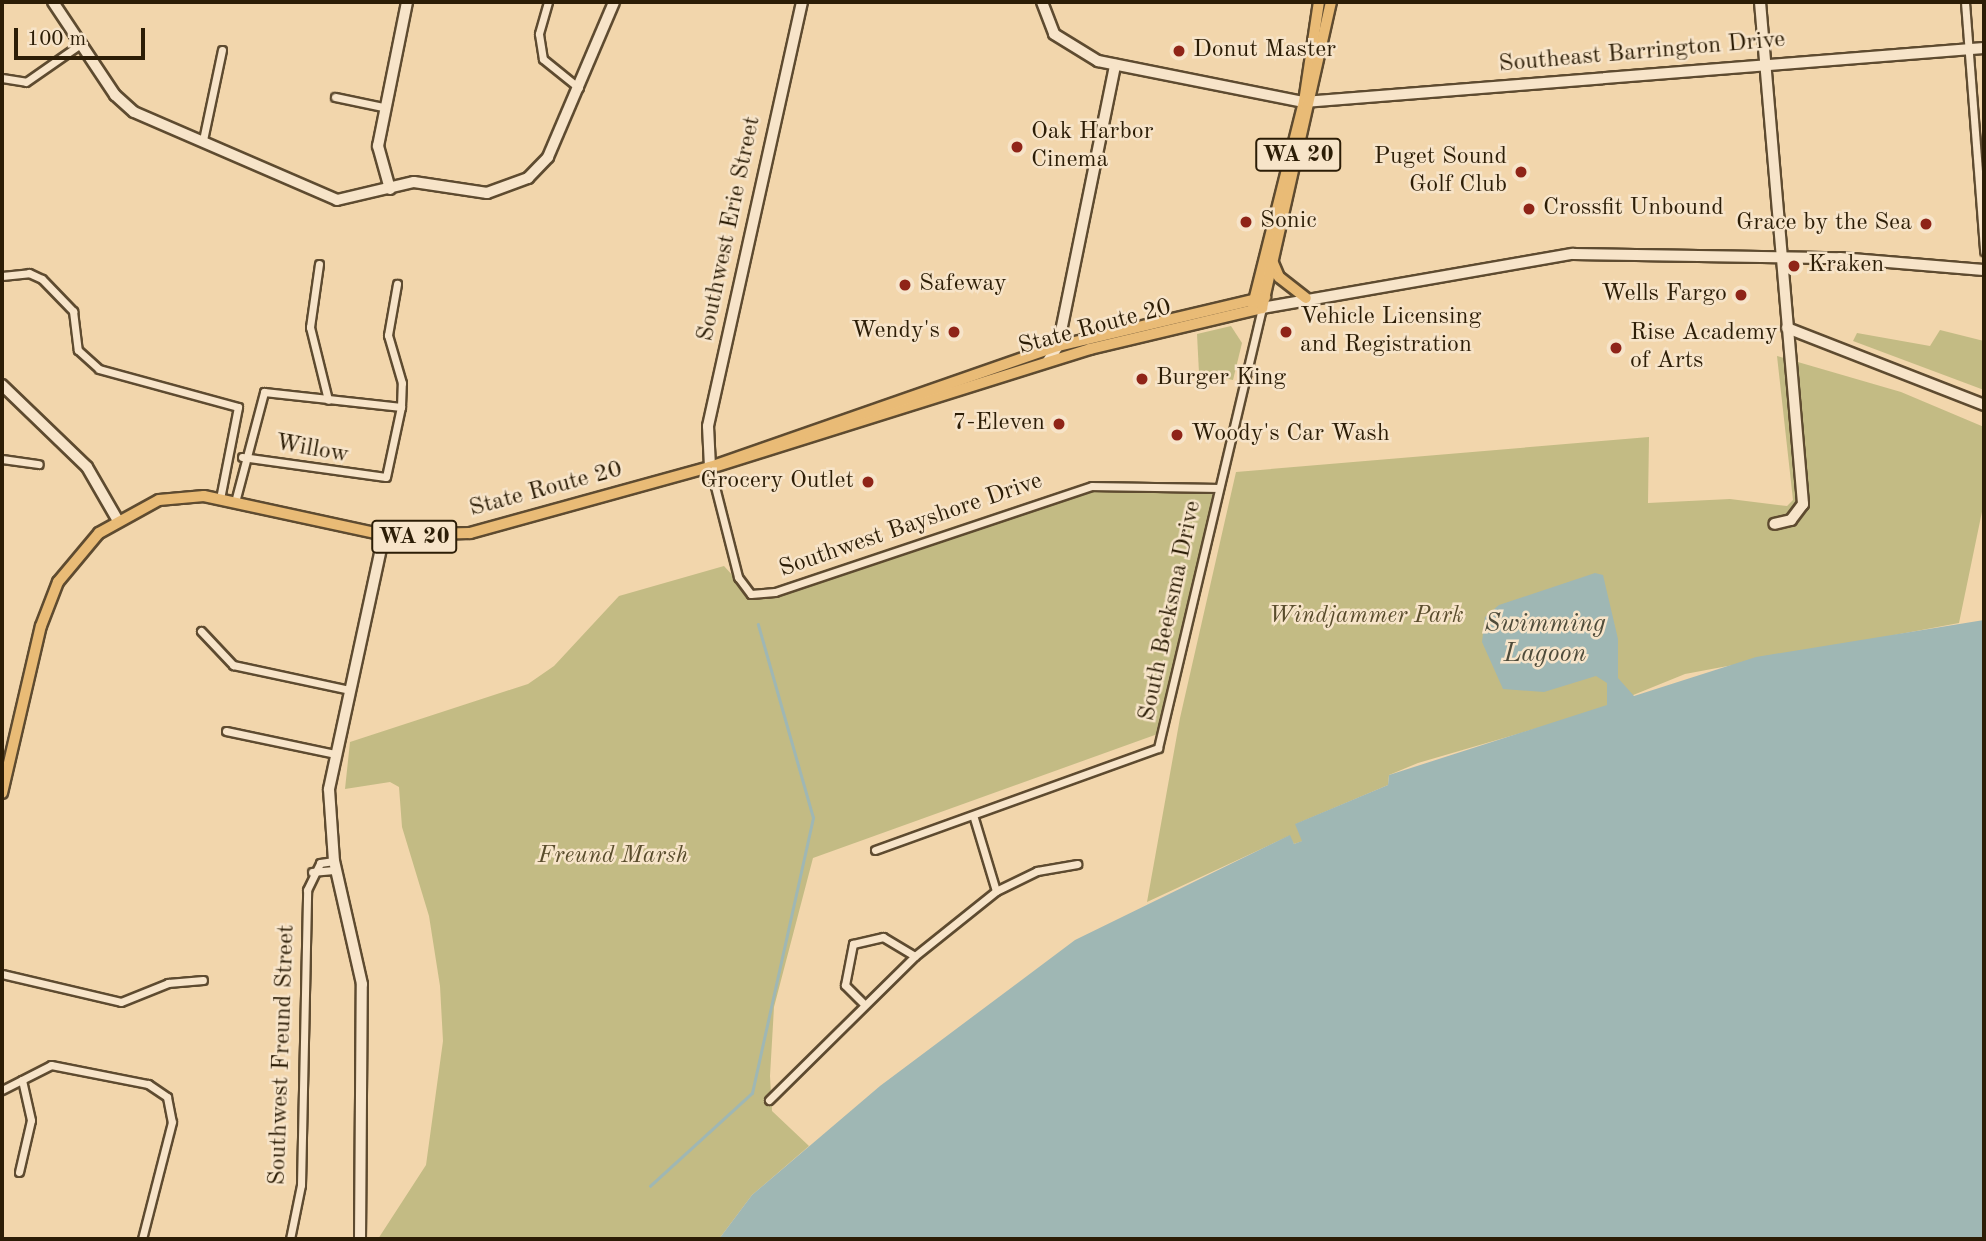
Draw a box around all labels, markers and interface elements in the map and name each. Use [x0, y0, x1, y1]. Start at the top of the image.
scale bar [18, 14, 149, 58]
street label: Southeast Barrington Drive [1497, 26, 1787, 80]
text: 100 m [27, 29, 86, 50]
place label: Donut Master [1193, 37, 1336, 65]
marker: Donut Master [1171, 43, 1187, 59]
street label: Southwest Erie Street [692, 114, 768, 344]
place label: Oak Harbor Cinema [1031, 119, 1153, 175]
road number: WA 20 [1254, 136, 1342, 174]
marker: Oak Harbor Cinema [1009, 139, 1025, 155]
place label: Puget Sound Golf Club [1374, 144, 1507, 200]
marker: Puget Sound Golf Club [1513, 164, 1529, 180]
place label: Crossfit Unbound [1543, 195, 1724, 223]
marker: Crossfit Unbound [1521, 201, 1537, 217]
place label: Sonic [1260, 208, 1317, 236]
place label: Grace by the Sea [1736, 210, 1912, 238]
marker: Sonic [1238, 214, 1254, 230]
marker: Grace by the Sea [1918, 216, 1934, 232]
place label: Kraken [1808, 252, 1884, 280]
marker: Kraken [1786, 258, 1802, 274]
place label: Safeway [919, 271, 1007, 299]
marker: Safeway [897, 277, 913, 293]
place label: Wells Fargo [1601, 281, 1727, 309]
marker: Wells Fargo [1733, 287, 1749, 303]
street label: State Route 20 [1015, 294, 1175, 362]
place label: Vehicle Licensing and Registration [1300, 304, 1481, 360]
place label: Wendy's [851, 318, 940, 346]
place label: Rise Academy of Arts [1630, 320, 1778, 376]
marker: Wendy's [946, 324, 962, 340]
marker: Vehicle Licensing and Registration [1278, 324, 1294, 340]
marker: Rise Academy of Arts [1608, 340, 1624, 356]
place label: Burger King [1156, 365, 1286, 393]
marker: Burger King [1134, 371, 1150, 387]
place label: 7-Eleven [953, 410, 1045, 438]
marker: 7-Eleven [1051, 416, 1067, 432]
place label: Woody's Car Wash [1191, 421, 1390, 449]
marker: Woody's Car Wash [1169, 427, 1185, 443]
street label: Willow [273, 429, 351, 471]
street label: State Route 20 [466, 456, 626, 524]
street label: Southwest Bayshore Drive [776, 467, 1046, 585]
place label: Grocery Outlet [700, 468, 854, 496]
marker: Grocery Outlet [860, 474, 876, 490]
street label: South Beeksma Drive [1134, 498, 1208, 724]
road number: WA 20 [370, 517, 458, 556]
park label: Windjammer Park [1268, 603, 1464, 631]
water label: Swimming Lagoon [1484, 609, 1606, 670]
park label: Freund Marsh [538, 843, 688, 871]
street label: Southwest Freund Street [264, 924, 302, 1186]

